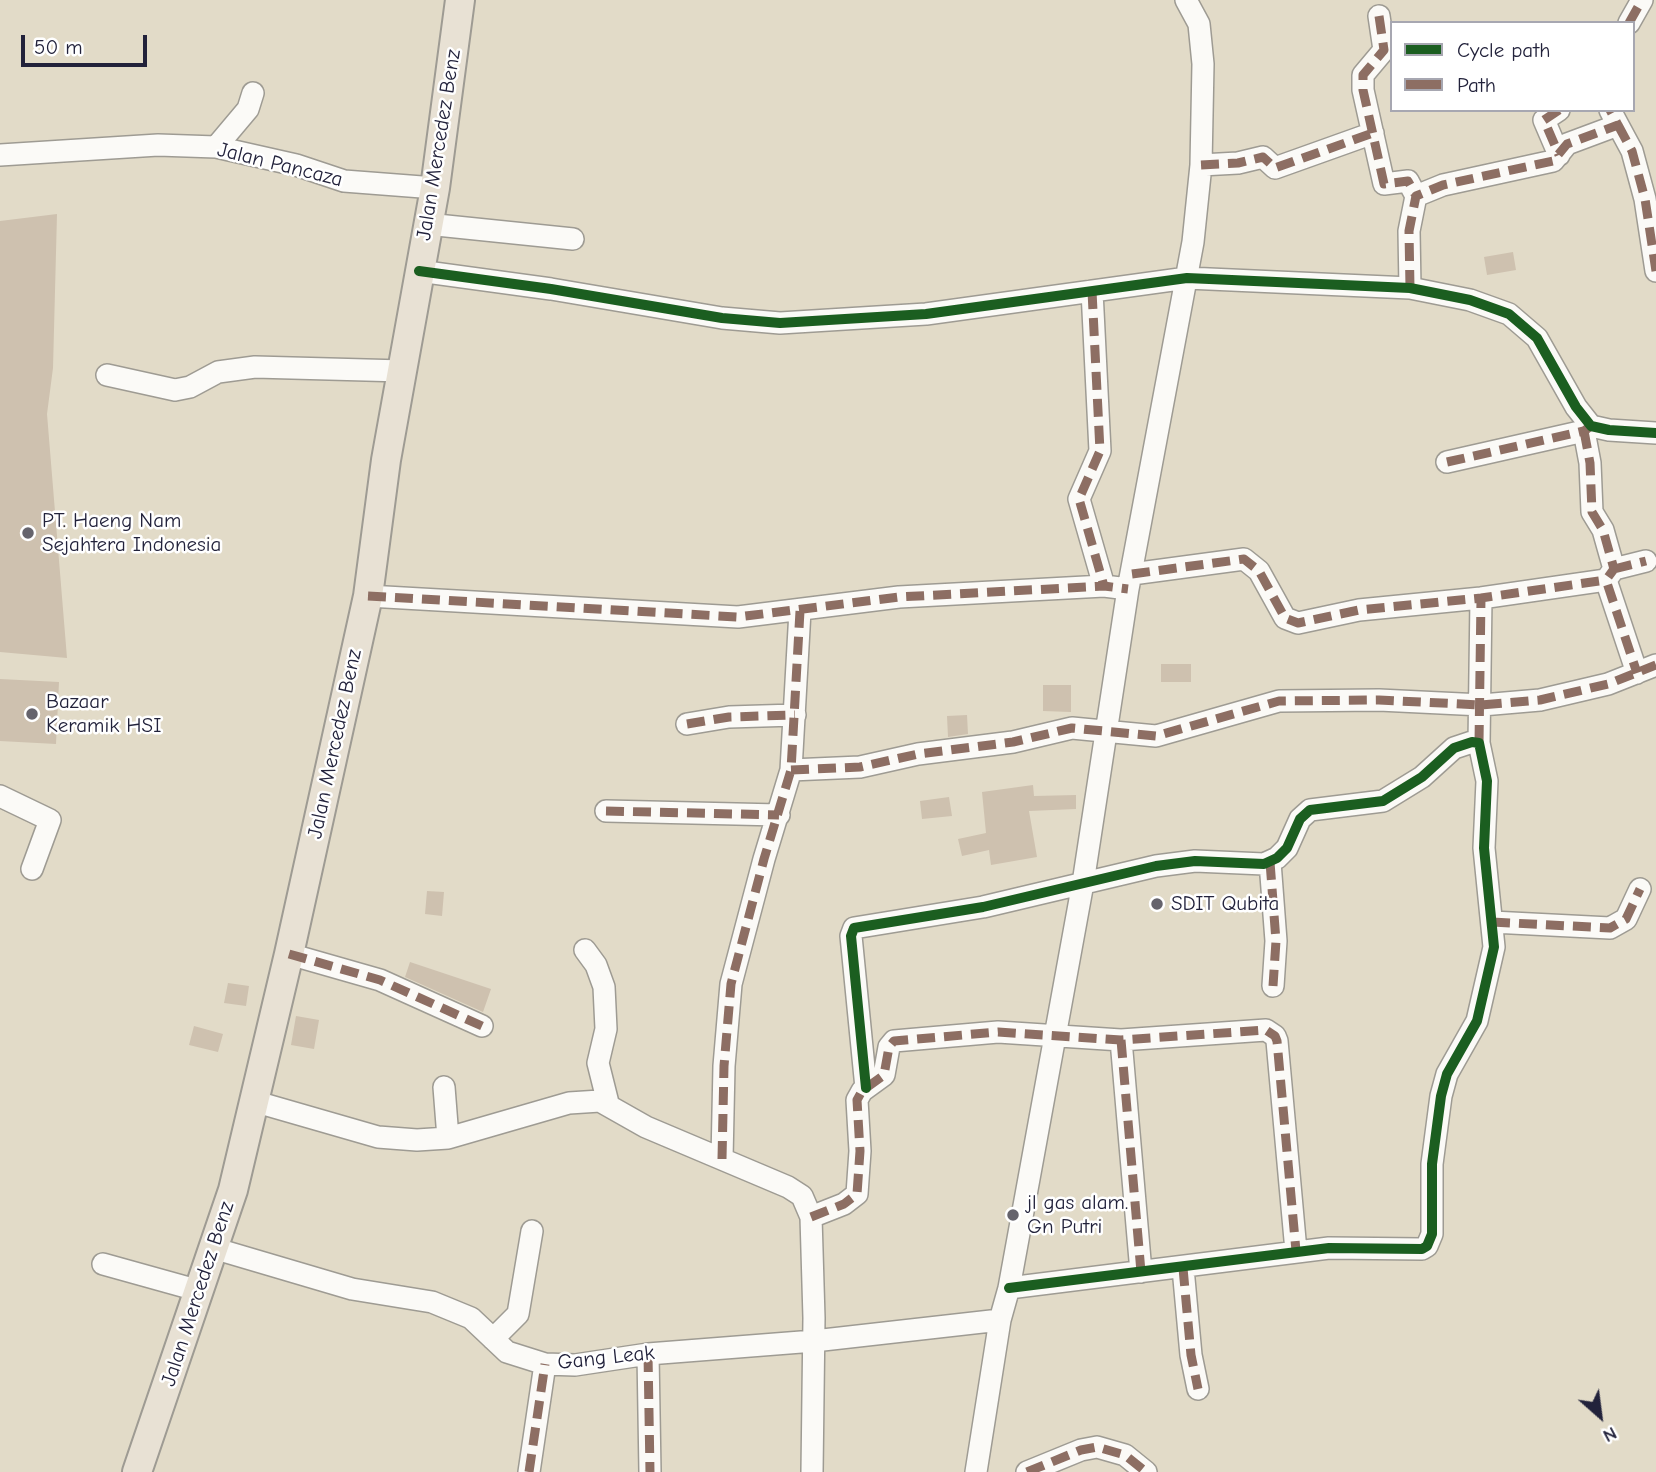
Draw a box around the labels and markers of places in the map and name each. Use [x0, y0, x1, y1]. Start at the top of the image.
place label: PT. Haeng Nam Sejahtera Indonesia [42, 508, 221, 558]
marker: PT. Haeng Nam Sejahtera Indonesia [20, 525, 36, 541]
place label: Bazaar Keramik HSI [46, 689, 161, 739]
marker: Bazaar Keramik HSI [24, 706, 40, 722]
place label: SDIT Qubita [1171, 891, 1279, 917]
marker: SDIT Qubita [1149, 896, 1165, 912]
place label: jl gas alam. Gn Putri [1027, 1190, 1128, 1240]
marker: jl gas alam. Gn Putri [1005, 1207, 1021, 1223]

